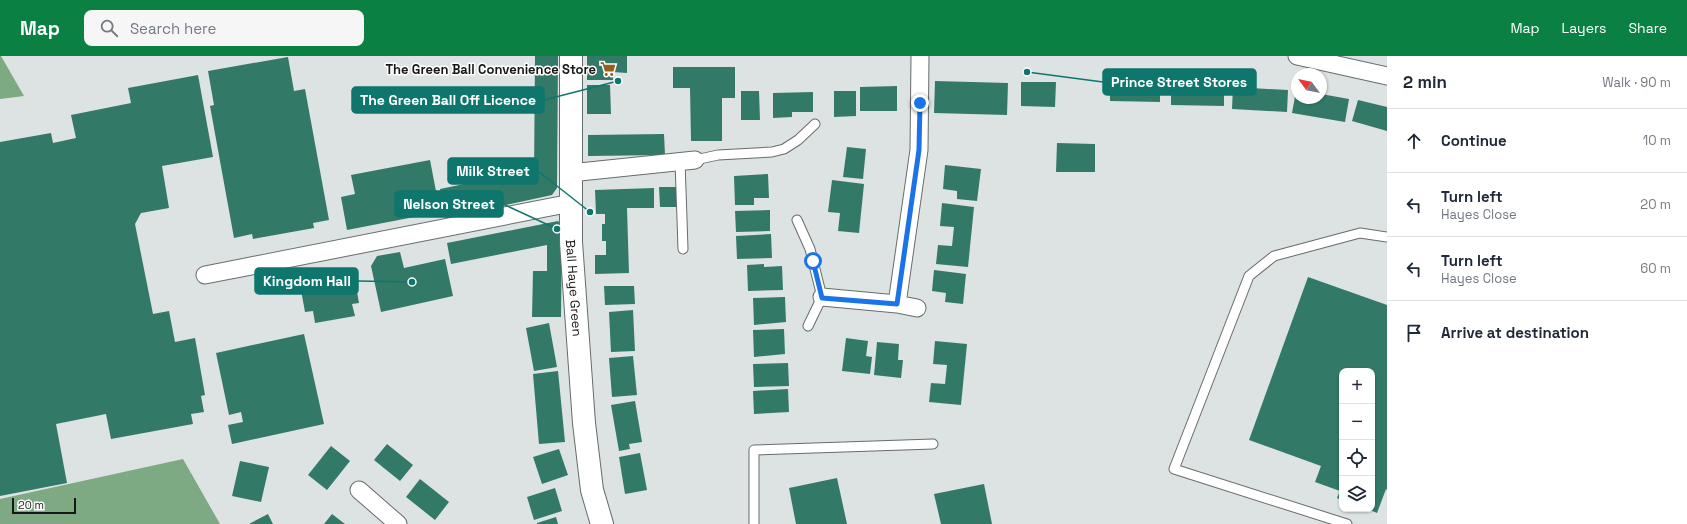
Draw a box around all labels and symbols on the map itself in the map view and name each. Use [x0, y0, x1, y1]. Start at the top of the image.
supermarket icon: The Green Ball Convenience Store [599, 60, 617, 78]
place label: The Green Ball Convenience Store [385, 61, 596, 78]
north arrow [1291, 68, 1327, 104]
callout: Prince Street Stores [1103, 69, 1256, 95]
text: Prince Street Stores [1111, 73, 1247, 91]
callout: The Green Ball Off Licence [352, 87, 544, 113]
text: The Green Ball Off Licence [360, 91, 536, 109]
route end [911, 94, 929, 112]
callout: Milk Street [448, 158, 538, 184]
text: Milk Street [456, 162, 530, 180]
callout: Nelson Street [395, 191, 503, 217]
text: Nelson Street [403, 195, 495, 213]
street label: Ball Haye Green [562, 239, 586, 337]
route start [804, 252, 822, 270]
callout: Kingdom Hall [255, 268, 358, 294]
text: Kingdom Hall [263, 272, 351, 290]
scale bar [12, 496, 76, 515]

